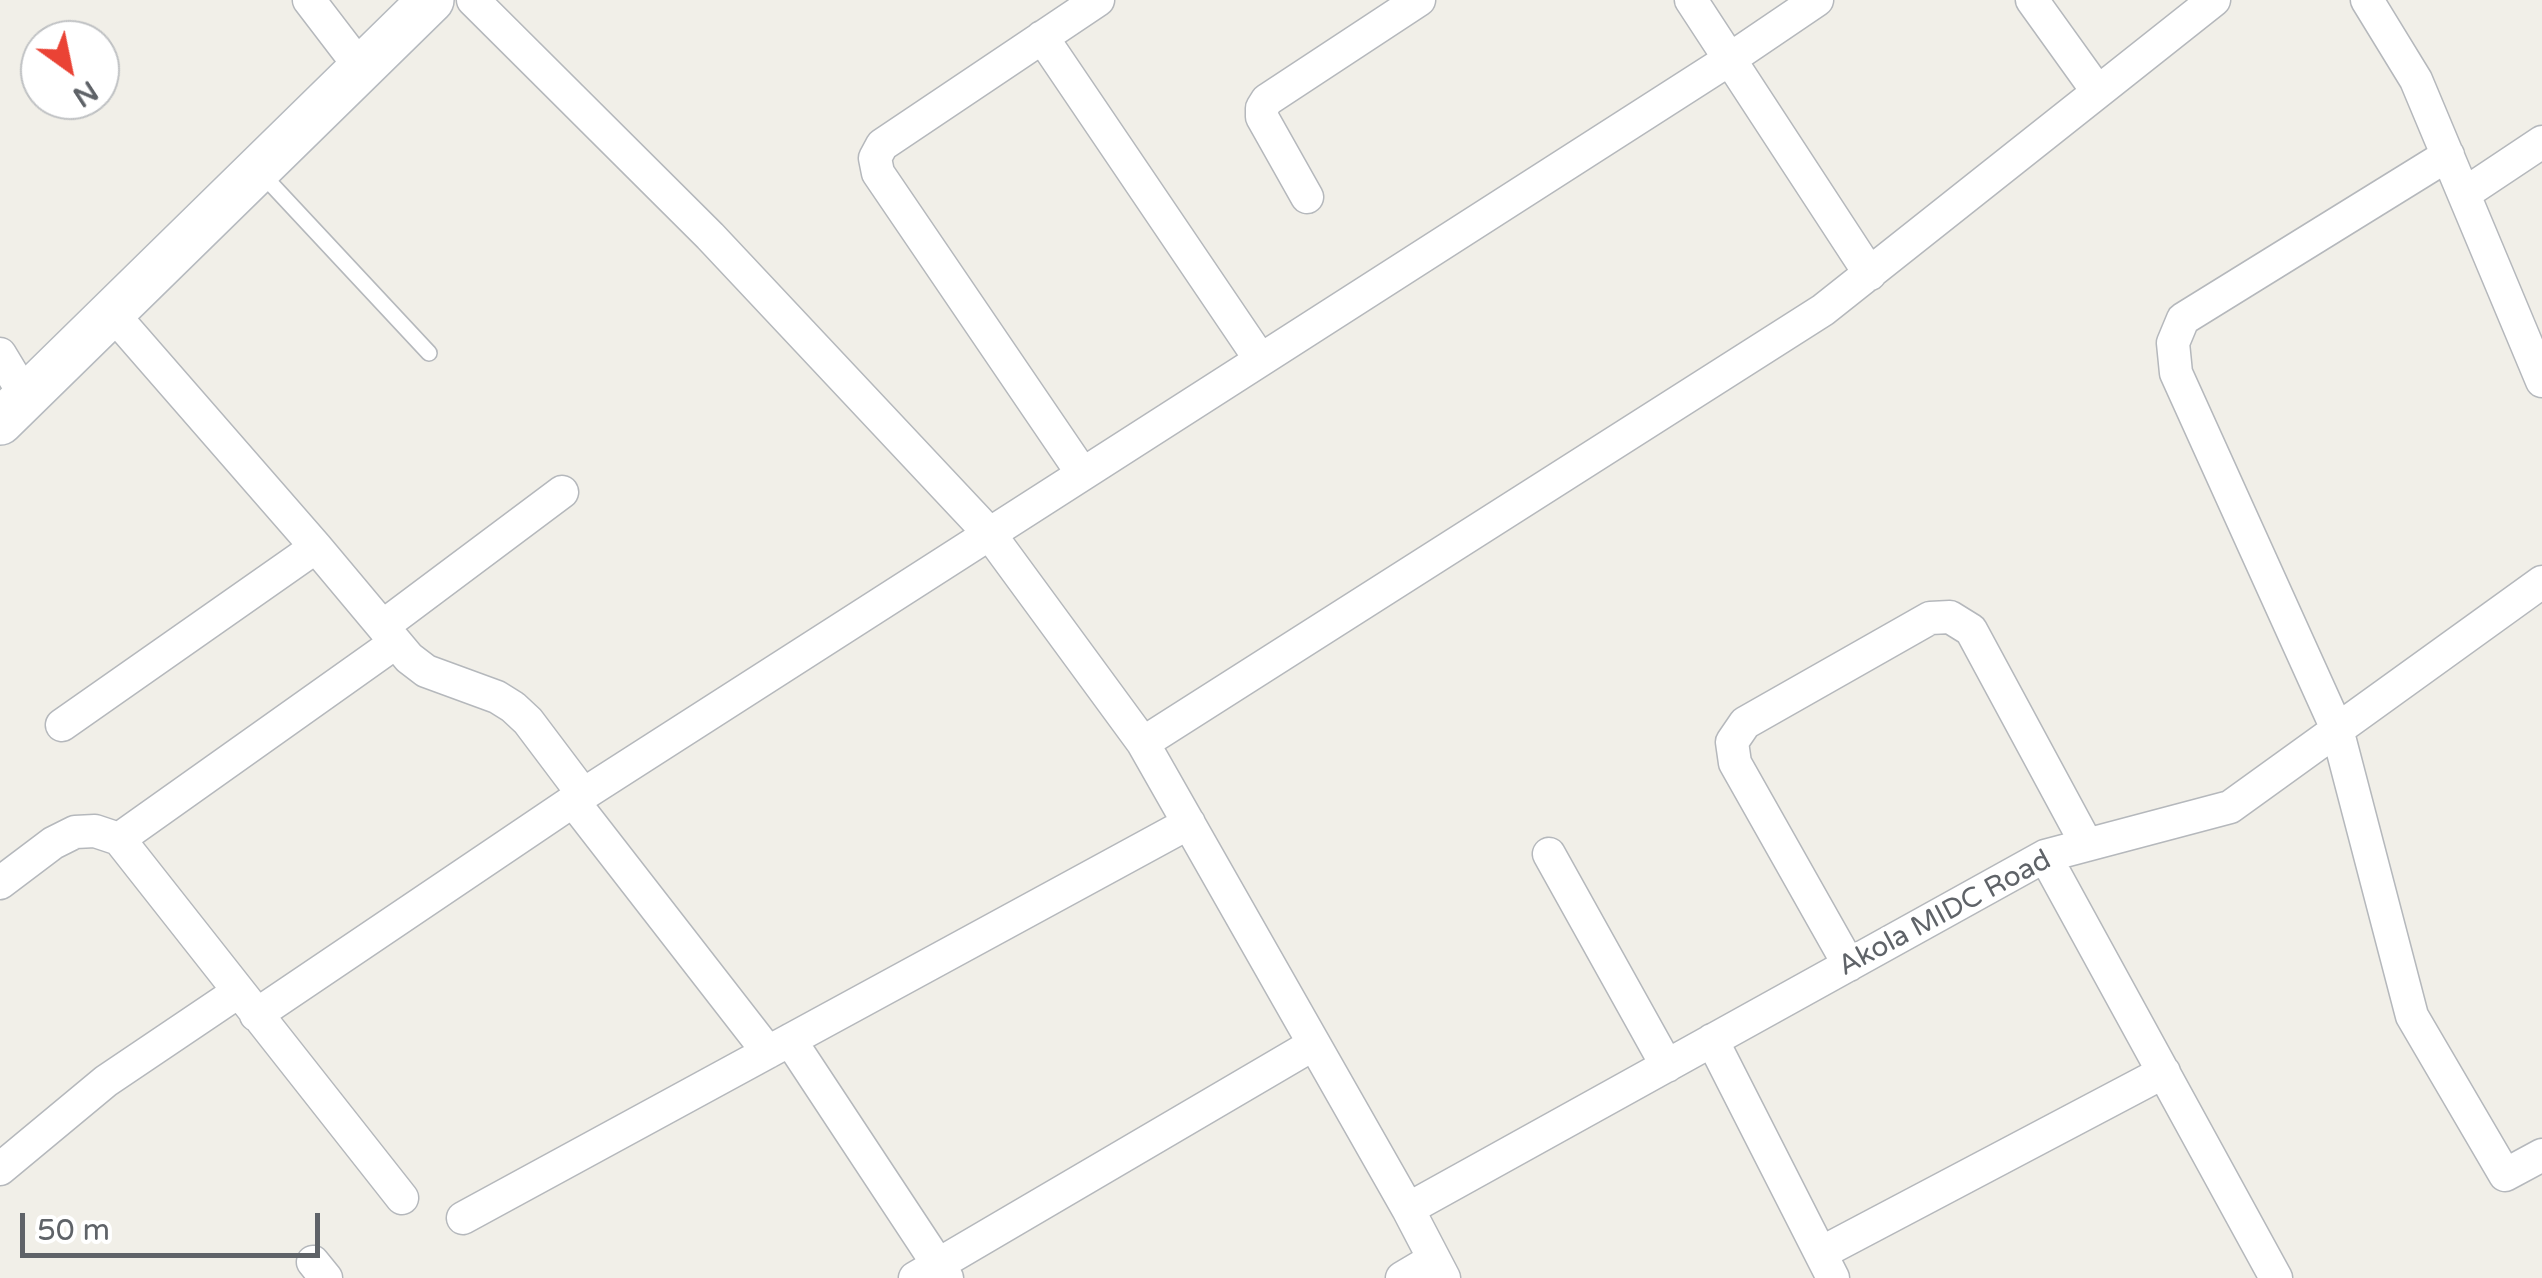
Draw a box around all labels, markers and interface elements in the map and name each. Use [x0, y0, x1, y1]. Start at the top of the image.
north arrow [20, 20, 120, 120]
text: N [67, 73, 104, 114]
street label: Akola MIDC Road [1833, 844, 2057, 984]
scale bar [25, 1193, 325, 1255]
text: 50 m [37, 1212, 110, 1249]

